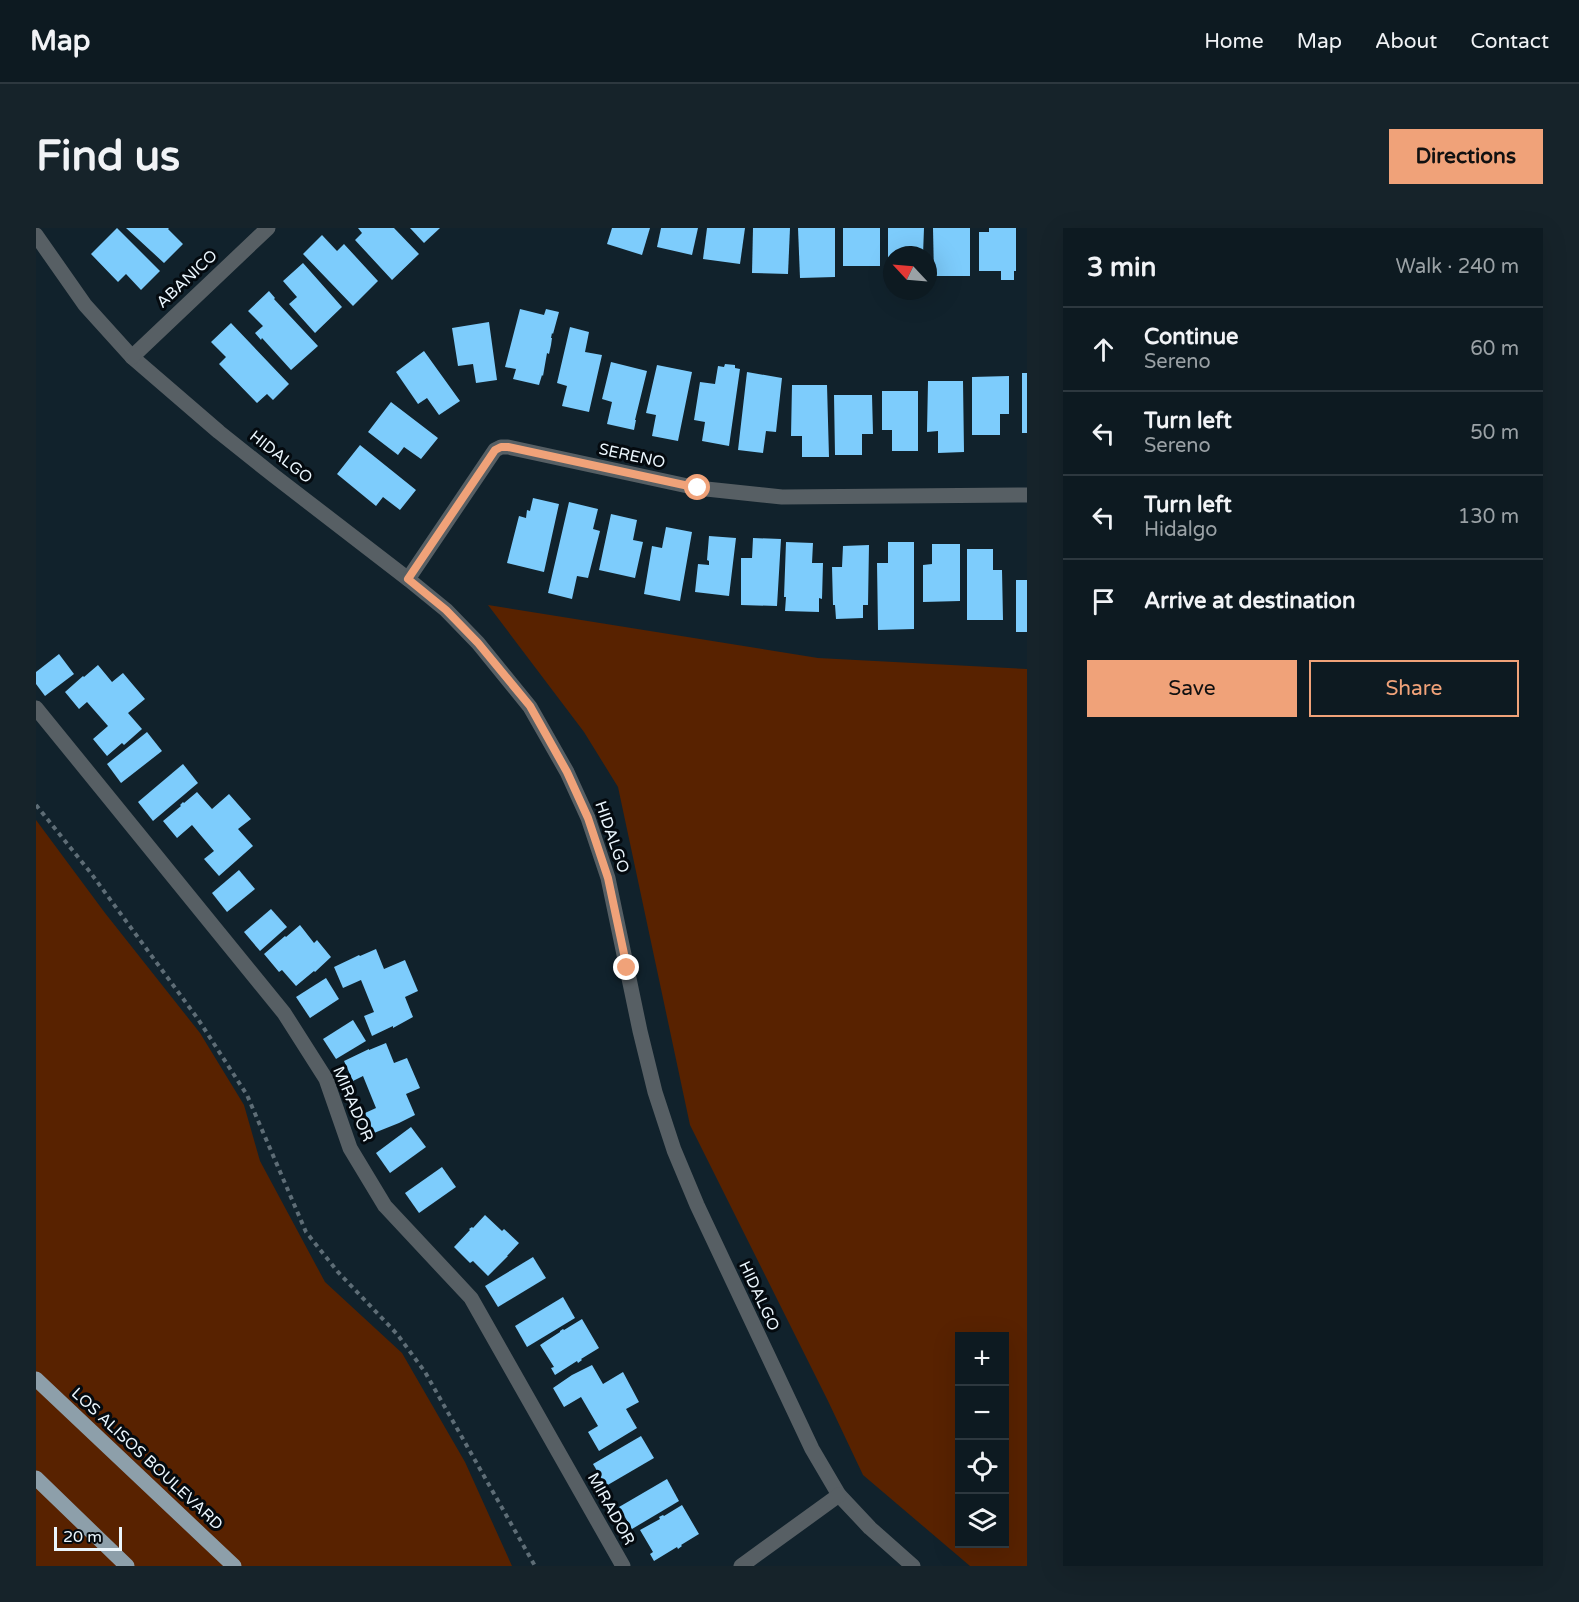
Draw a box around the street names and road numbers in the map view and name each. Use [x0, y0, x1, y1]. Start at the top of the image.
street label: ABANICO [152, 246, 222, 312]
street label: HIDALGO [245, 426, 317, 488]
street label: SERENO [597, 439, 667, 473]
street label: HIDALGO [590, 798, 634, 876]
street label: MIRADOR [328, 1063, 378, 1145]
street label: HIDALGO [734, 1258, 784, 1334]
street label: LOS ALISOS BOULEVARD [67, 1383, 227, 1535]
street label: MIRADOR [583, 1469, 639, 1549]

